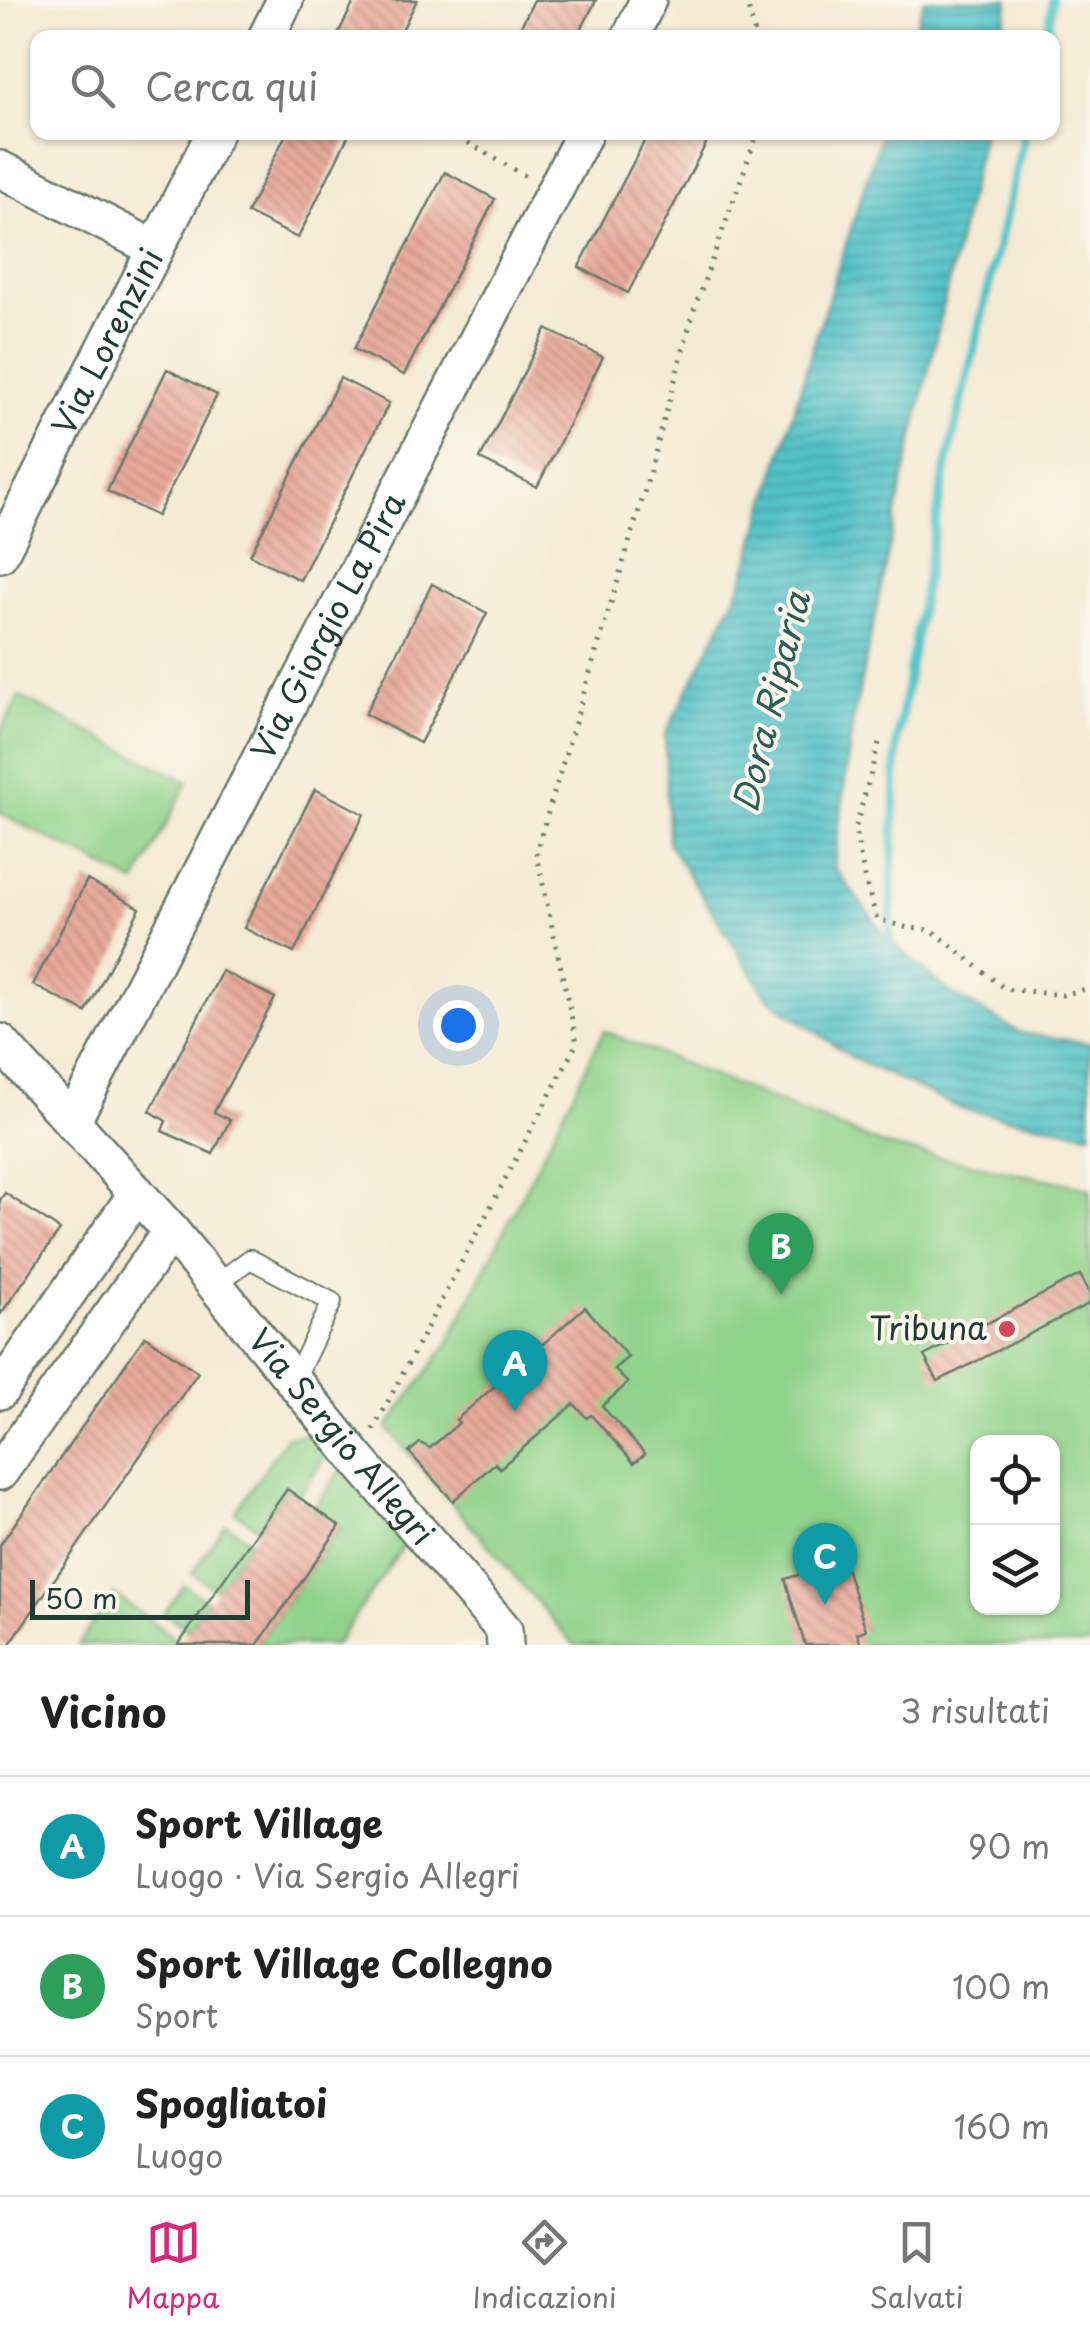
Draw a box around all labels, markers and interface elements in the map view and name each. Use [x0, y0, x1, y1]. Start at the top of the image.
search box [30, 30, 1060, 140]
text: Cerca qui [145, 57, 318, 114]
icon: search [65, 58, 120, 113]
street label: Via Lorenzini [39, 239, 174, 443]
street label: Via Giorgio La Pira [238, 483, 416, 768]
water label: Dora Riparia [717, 585, 823, 817]
your location [433, 1000, 484, 1051]
pin: B [748, 1212, 814, 1295]
place label: Tribuna [869, 1303, 987, 1351]
street label: Via Sergio Allegri [238, 1317, 447, 1555]
marker: Tribuna [996, 1318, 1018, 1340]
pin: A [482, 1330, 548, 1412]
map controls [970, 1435, 1060, 1615]
button: locate [970, 1435, 1060, 1525]
pin: C [792, 1522, 858, 1605]
button: layers [970, 1525, 1060, 1615]
scale bar [30, 1575, 250, 1620]
text: 50 m [45, 1576, 118, 1619]
text: Vicino [40, 1679, 166, 1742]
text: 3 risultati [900, 1686, 1050, 1734]
text: Sport Village [135, 1794, 383, 1851]
text: A [60, 1822, 85, 1870]
text: 90 m [968, 1822, 1050, 1870]
text: Luogo · Via Sergio Allegri [135, 1851, 519, 1899]
text: Sport Village Collegno [135, 1934, 553, 1991]
text: B [62, 1962, 83, 2010]
text: 100 m [952, 1962, 1050, 2010]
text: Sport [135, 1991, 218, 2039]
text: Spogliatoi [135, 2074, 327, 2131]
text: C [60, 2102, 85, 2150]
text: 160 m [954, 2102, 1050, 2150]
text: Luogo [135, 2131, 223, 2179]
tab: Mappa [126, 2215, 220, 2318]
tab: Indicazioni [472, 2215, 617, 2318]
tab: Salvati [869, 2215, 964, 2318]

